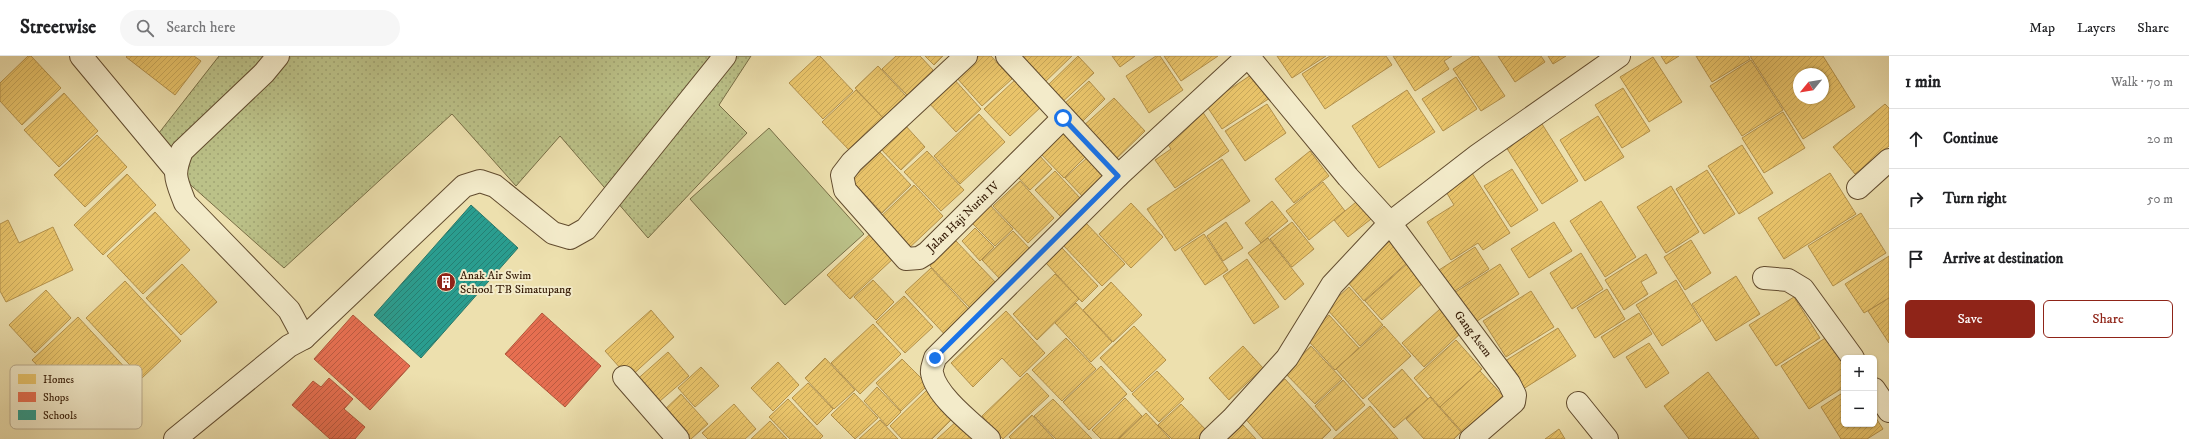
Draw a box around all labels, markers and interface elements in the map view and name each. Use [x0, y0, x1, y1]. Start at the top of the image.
search box [120, 10, 400, 46]
text: Streetwise [20, 16, 96, 39]
icon: search [134, 17, 156, 39]
text: Search here [166, 18, 236, 37]
text: Map [2029, 19, 2055, 37]
text: Layers [2077, 19, 2115, 37]
text: Share [2137, 19, 2169, 37]
north arrow [1793, 68, 1829, 104]
text: 1 min [1905, 71, 1941, 93]
text: Walk · 70 m [2111, 74, 2173, 90]
route start [1054, 109, 1072, 127]
icon: ahead [1905, 128, 1927, 150]
text: Continue [1943, 129, 1998, 148]
text: 20 m [2147, 131, 2173, 147]
street label: Jalan Haji Nurin IV [923, 178, 1003, 256]
icon: right [1905, 188, 1927, 210]
text: Turn right [1943, 189, 2006, 208]
text: 50 m [2147, 191, 2173, 207]
icon: arrive [1905, 248, 1927, 270]
text: Arrive at destination [1943, 249, 2063, 268]
place label: Anak Air Swim School TB Simatupang [460, 268, 571, 297]
building icon: Anak Air Swim School TB Simatupang [435, 271, 457, 293]
button: Save [1905, 300, 2035, 338]
button: Share [2043, 300, 2173, 338]
street label: Gang Asem [1451, 308, 1495, 360]
route end [926, 349, 944, 367]
map controls [1841, 355, 1877, 427]
button: + [1841, 355, 1877, 391]
legend [10, 365, 142, 429]
text: Homes [43, 373, 74, 387]
text: Shops [43, 391, 69, 405]
button: − [1841, 391, 1877, 427]
text: Schools [43, 409, 77, 423]

